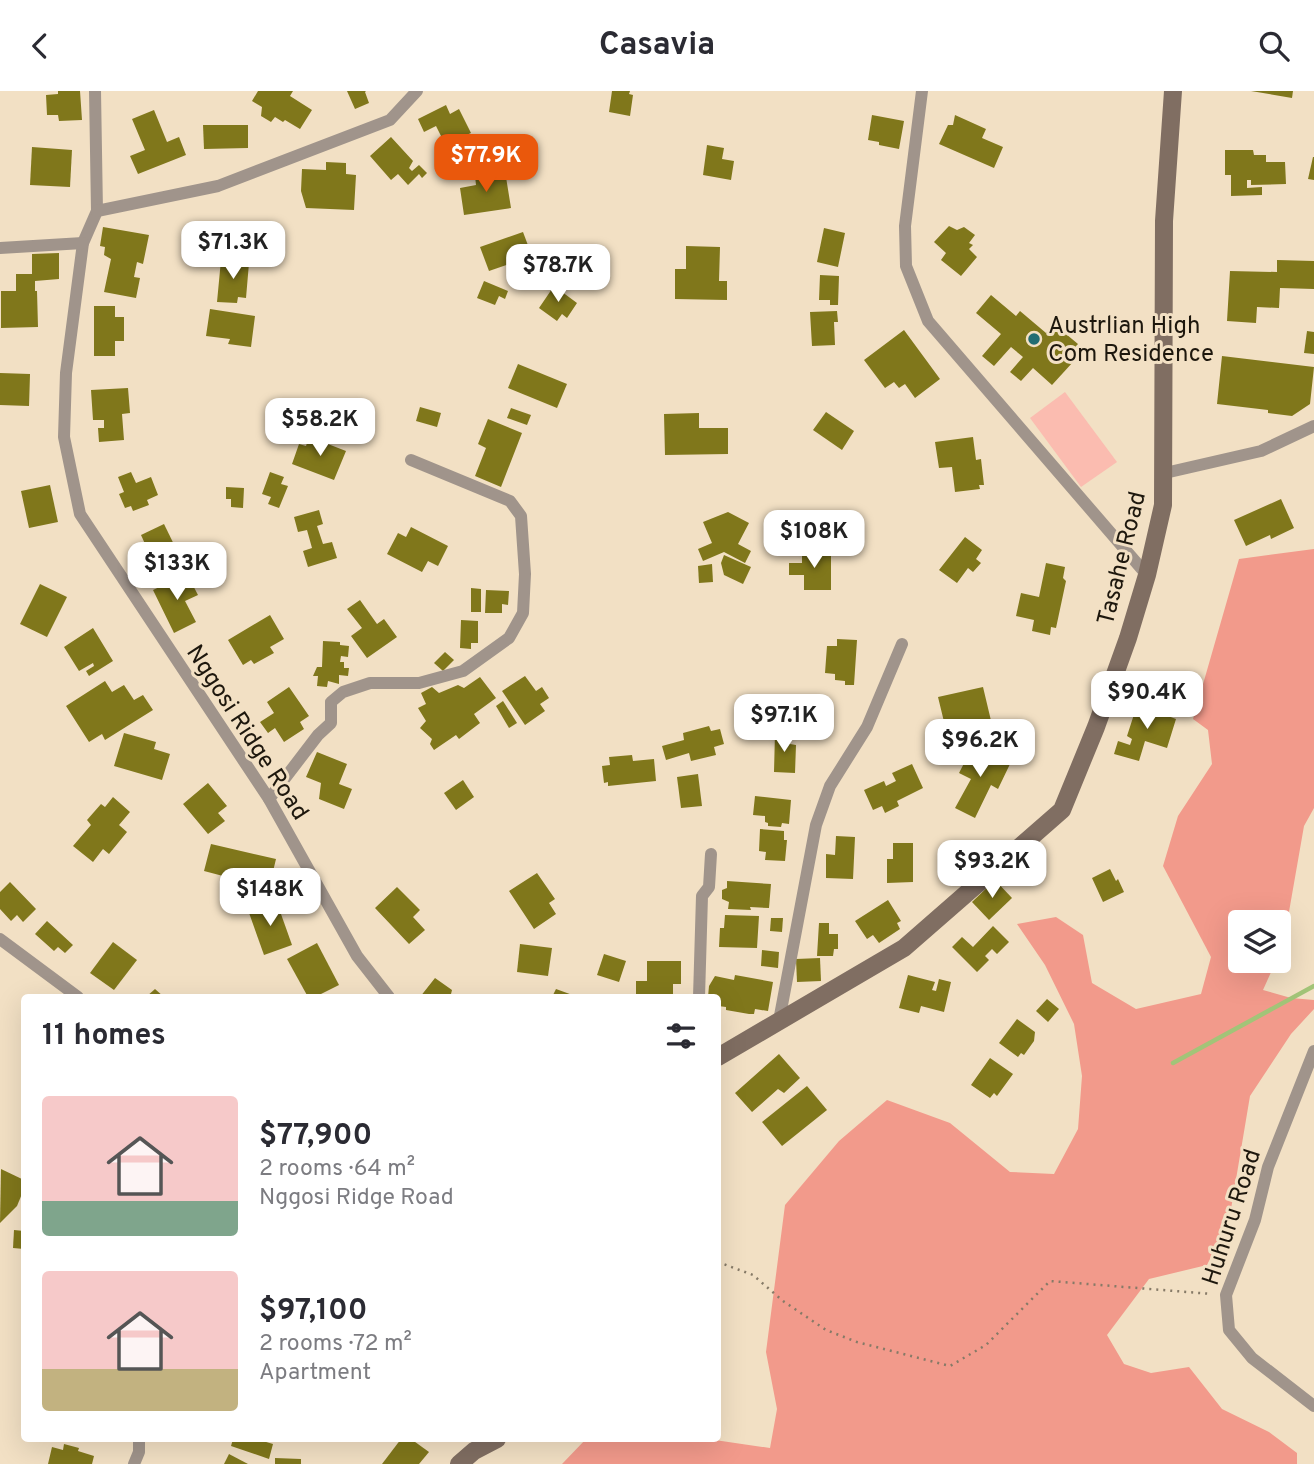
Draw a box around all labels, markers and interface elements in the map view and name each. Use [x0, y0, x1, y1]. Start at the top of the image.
text: Casavia [599, 26, 715, 66]
icon: back [21, 27, 59, 65]
icon: search [1255, 27, 1293, 65]
pin: $77.9K [429, 134, 543, 194]
text: $77.9K [450, 142, 522, 171]
pin: $71.3K [176, 221, 290, 281]
text: $71.3K [197, 229, 269, 258]
pin: $78.7K [501, 245, 615, 304]
text: $78.7K [522, 252, 594, 281]
place label: Austrlian High Com Residence [1048, 312, 1214, 370]
marker: Austrlian High Com Residence [1026, 331, 1042, 347]
pin: $58.2K [263, 399, 377, 458]
text: $58.2K [281, 406, 359, 435]
street label: Tasahe Road [1092, 489, 1154, 628]
pin: $108K [765, 511, 863, 570]
text: $108K [780, 518, 848, 547]
pin: $133K [128, 543, 226, 602]
text: $133K [144, 550, 210, 579]
street label: Nggosi Ridge Road [178, 640, 314, 826]
pin: $90.4K [1090, 671, 1204, 731]
text: $90.4K [1107, 679, 1187, 708]
pin: $97.1K [727, 695, 841, 754]
text: $97.1K [750, 702, 818, 731]
pin: $96.2K [923, 719, 1037, 779]
text: $96.2K [941, 727, 1019, 756]
pin: $93.2K [935, 841, 1049, 900]
text: $93.2K [953, 848, 1031, 877]
pin: $148K [221, 869, 319, 928]
text: $148K [236, 876, 304, 905]
map controls [1228, 910, 1291, 973]
button: layers [1228, 910, 1291, 973]
icon: filters [662, 1017, 700, 1055]
text: 11 homes [42, 1018, 166, 1055]
text: $77,900 [259, 1118, 372, 1155]
icon: home [98, 1124, 182, 1208]
street label: Huhuru Road [1197, 1146, 1269, 1289]
text: 2 rooms · 64 m² [259, 1155, 415, 1184]
text: Nggosi Ridge Road [259, 1184, 454, 1213]
text: $97,100 [259, 1293, 368, 1330]
icon: home [98, 1299, 182, 1383]
text: 2 rooms · 72 m² [259, 1330, 412, 1359]
text: Apartment [259, 1359, 371, 1388]

